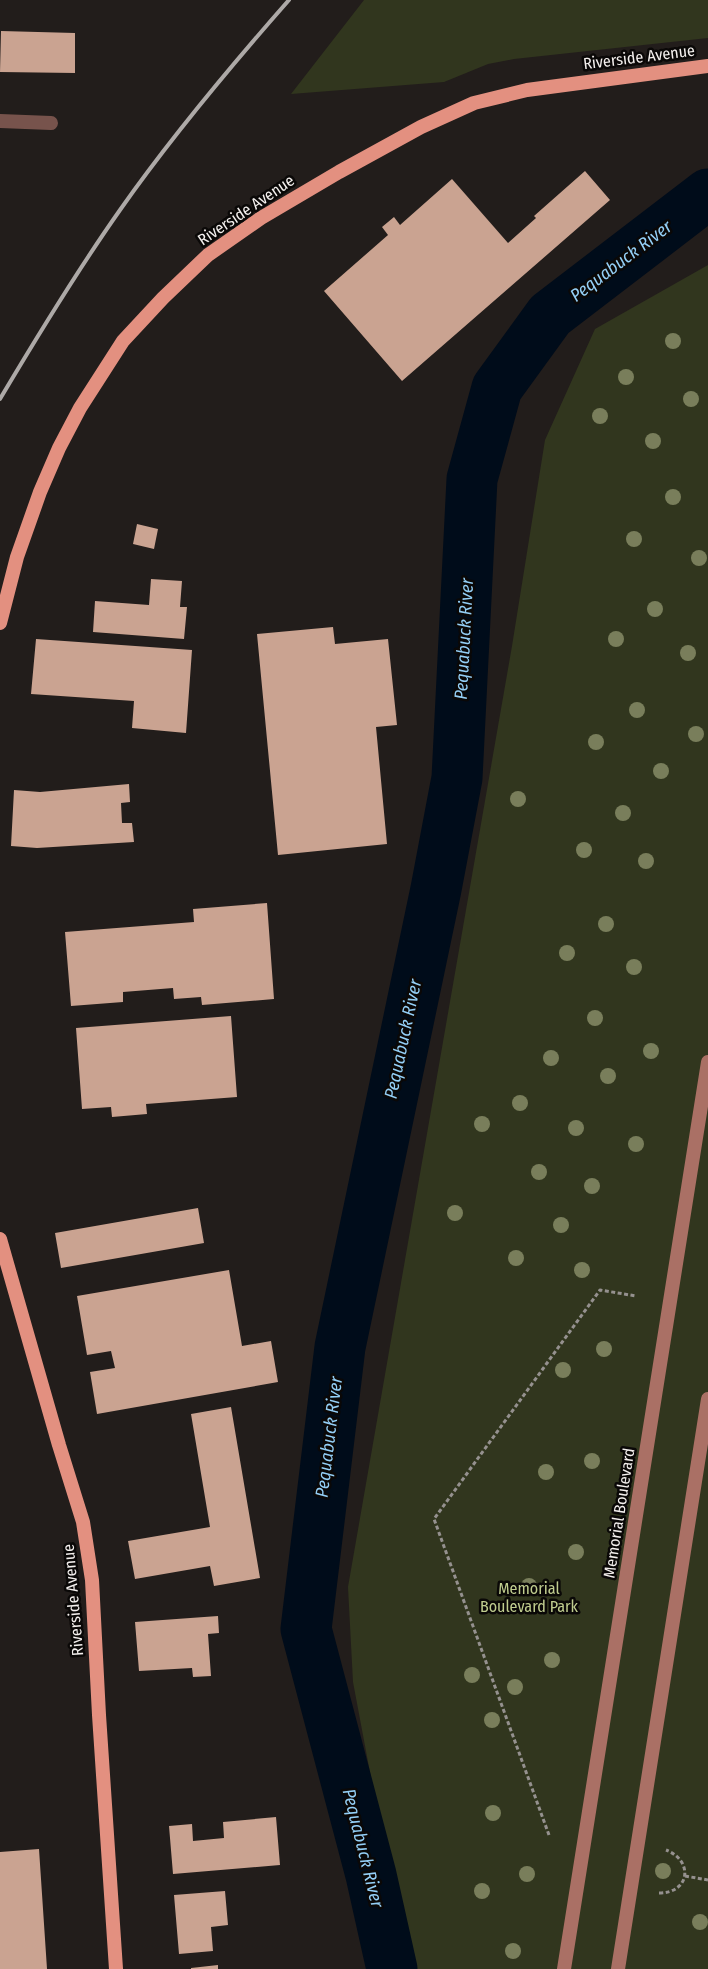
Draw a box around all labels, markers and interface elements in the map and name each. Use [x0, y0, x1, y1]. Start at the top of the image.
street label: Riverside Avenue [582, 41, 696, 73]
street label: Riverside Avenue [194, 171, 298, 249]
water label: Pequabuck River [566, 215, 677, 306]
water label: Pequabuck River [450, 577, 478, 700]
water label: Pequabuck River [380, 976, 427, 1101]
water label: Pequabuck River [311, 1374, 347, 1499]
street label: Memorial Boulevard [599, 1447, 639, 1579]
street label: Riverside Avenue [59, 1543, 87, 1657]
park label: Memorial Boulevard Park [480, 1579, 579, 1616]
water label: Pequabuck River [338, 1786, 389, 1910]

